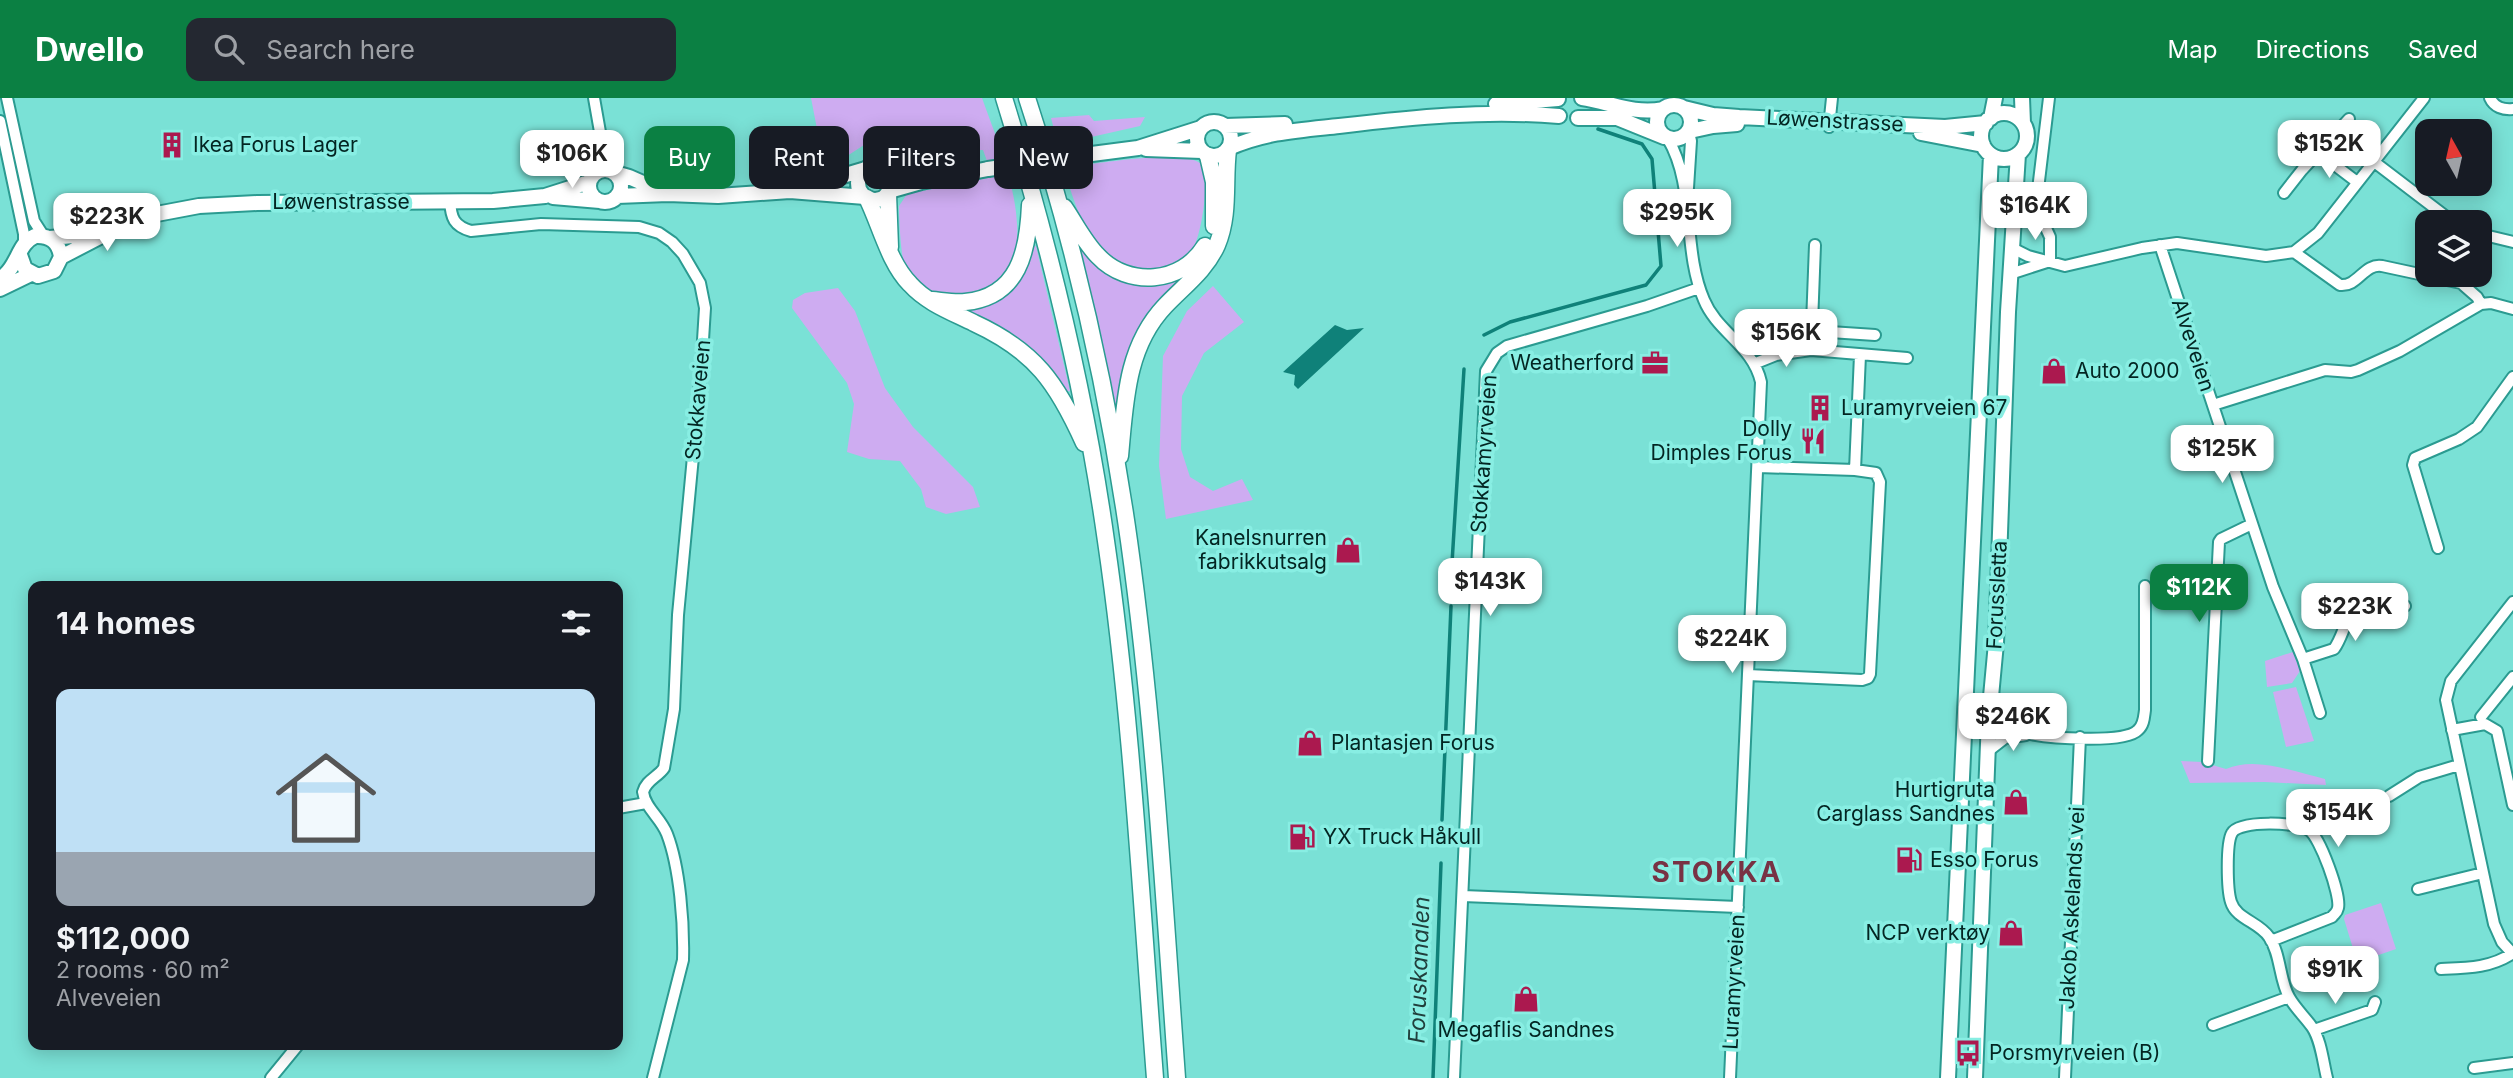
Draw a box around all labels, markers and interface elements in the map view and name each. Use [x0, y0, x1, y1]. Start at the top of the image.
search box [186, 18, 676, 81]
text: Dwello [35, 29, 144, 69]
icon: search [210, 30, 248, 68]
text: Search here [266, 34, 415, 65]
text: Map [2168, 35, 2217, 64]
text: Directions [2255, 35, 2370, 64]
text: Saved [2408, 35, 2478, 64]
street label: Løwenstrasse [1766, 104, 1904, 137]
north arrow [2415, 119, 2492, 196]
map controls [2415, 119, 2492, 287]
pin: $152K [2280, 120, 2378, 180]
chip: Buy [644, 126, 735, 189]
chip: Rent [749, 126, 849, 189]
chip: Filters [863, 126, 980, 189]
chip: New [994, 126, 1093, 189]
text: $152K [2294, 129, 2364, 157]
building icon: Ikea Forus Lager [157, 130, 187, 160]
pin: $106K [523, 130, 621, 190]
place label: Ikea Forus Lager [193, 132, 358, 157]
text: $106K [536, 139, 608, 167]
pin: $164K [1986, 183, 2084, 242]
street label: Løwenstrasse [272, 189, 410, 214]
pin: $295K [1628, 190, 1726, 249]
text: $164K [1999, 191, 2071, 219]
pin: $223K [58, 194, 156, 253]
text: $295K [1639, 198, 1715, 226]
text: $223K [69, 202, 145, 230]
button: layers [2415, 210, 2492, 287]
street label: Alveveien [2167, 295, 2220, 394]
pin: $156K [1737, 310, 1835, 369]
text: $156K [1750, 318, 1822, 346]
street label: Stokkaveien [680, 339, 715, 461]
office icon: Weatherford [1640, 348, 1670, 378]
place label: Weatherford [1510, 350, 1634, 375]
shop icon: Auto 2000 [2039, 356, 2069, 386]
place label: Auto 2000 [2075, 358, 2180, 383]
street label: Stokkamyrveien [1465, 374, 1502, 534]
building icon: Luramyrveien 67 [1805, 393, 1835, 423]
place label: Luramyrveien 67 [1841, 395, 2007, 420]
place label: Dolly Dimples Forus [1651, 416, 1792, 465]
restaurant icon: Dolly Dimples Forus [1798, 426, 1828, 456]
pin: $125K [2173, 426, 2271, 485]
text: $125K [2187, 434, 2257, 462]
place label: Kanelsnurren fabrikkutsalg [1195, 525, 1327, 574]
shop icon: Kanelsnurren fabrikkutsalg [1333, 535, 1363, 565]
street label: Forussletta [1981, 540, 2012, 650]
pin: $143K [1441, 559, 1539, 618]
pin: $112K [2150, 564, 2248, 624]
text: $143K [1454, 567, 1526, 595]
text: $112K [2166, 573, 2232, 601]
pin: $223K [2306, 584, 2404, 643]
text: $223K [2317, 592, 2393, 620]
icon: filters [557, 604, 595, 642]
text: 14 homes [56, 605, 195, 641]
pin: $224K [1683, 616, 1781, 675]
text: $224K [1694, 624, 1770, 652]
pin: $246K [1964, 694, 2062, 753]
text: $246K [1975, 702, 2051, 730]
shop icon: Plantasjen Forus [1295, 728, 1325, 758]
place label: Plantasjen Forus [1331, 730, 1495, 755]
icon: home [263, 735, 389, 861]
place label: Hurtigruta Carglass Sandnes [1816, 777, 1995, 826]
shop icon: Hurtigruta Carglass Sandnes [2001, 787, 2031, 817]
pin: $154K [2289, 790, 2387, 849]
text: $154K [2302, 798, 2374, 826]
street label: Jakob Askelands vei [2054, 806, 2089, 1010]
fuel station icon: YX Truck Håkull [1287, 822, 1317, 852]
place label: YX Truck Håkull [1323, 824, 1481, 849]
fuel station icon: Esso Forus [1894, 845, 1924, 875]
place label: Esso Forus [1930, 847, 2039, 872]
district label: STOKKA [1652, 855, 1782, 889]
water label: Foruskanalen [1402, 896, 1436, 1044]
street label: Luramyrveien [1717, 914, 1750, 1050]
shop icon: NCP verktøy [1996, 918, 2026, 948]
text: $112,000 [56, 920, 190, 956]
place label: NCP verktøy [1865, 920, 1990, 945]
pin: $91K [2294, 946, 2376, 1006]
text: $91K [2307, 955, 2363, 983]
text: 2 rooms · 60 m² [56, 956, 230, 984]
text: Alveveien [56, 984, 161, 1012]
shop icon: Megaflis Sandnes [1511, 984, 1541, 1014]
place label: Megaflis Sandnes [1437, 1017, 1615, 1042]
bus stop icon: Porsmyrveien (B) [1953, 1038, 1983, 1068]
place label: Porsmyrveien (B) [1989, 1040, 2160, 1065]

